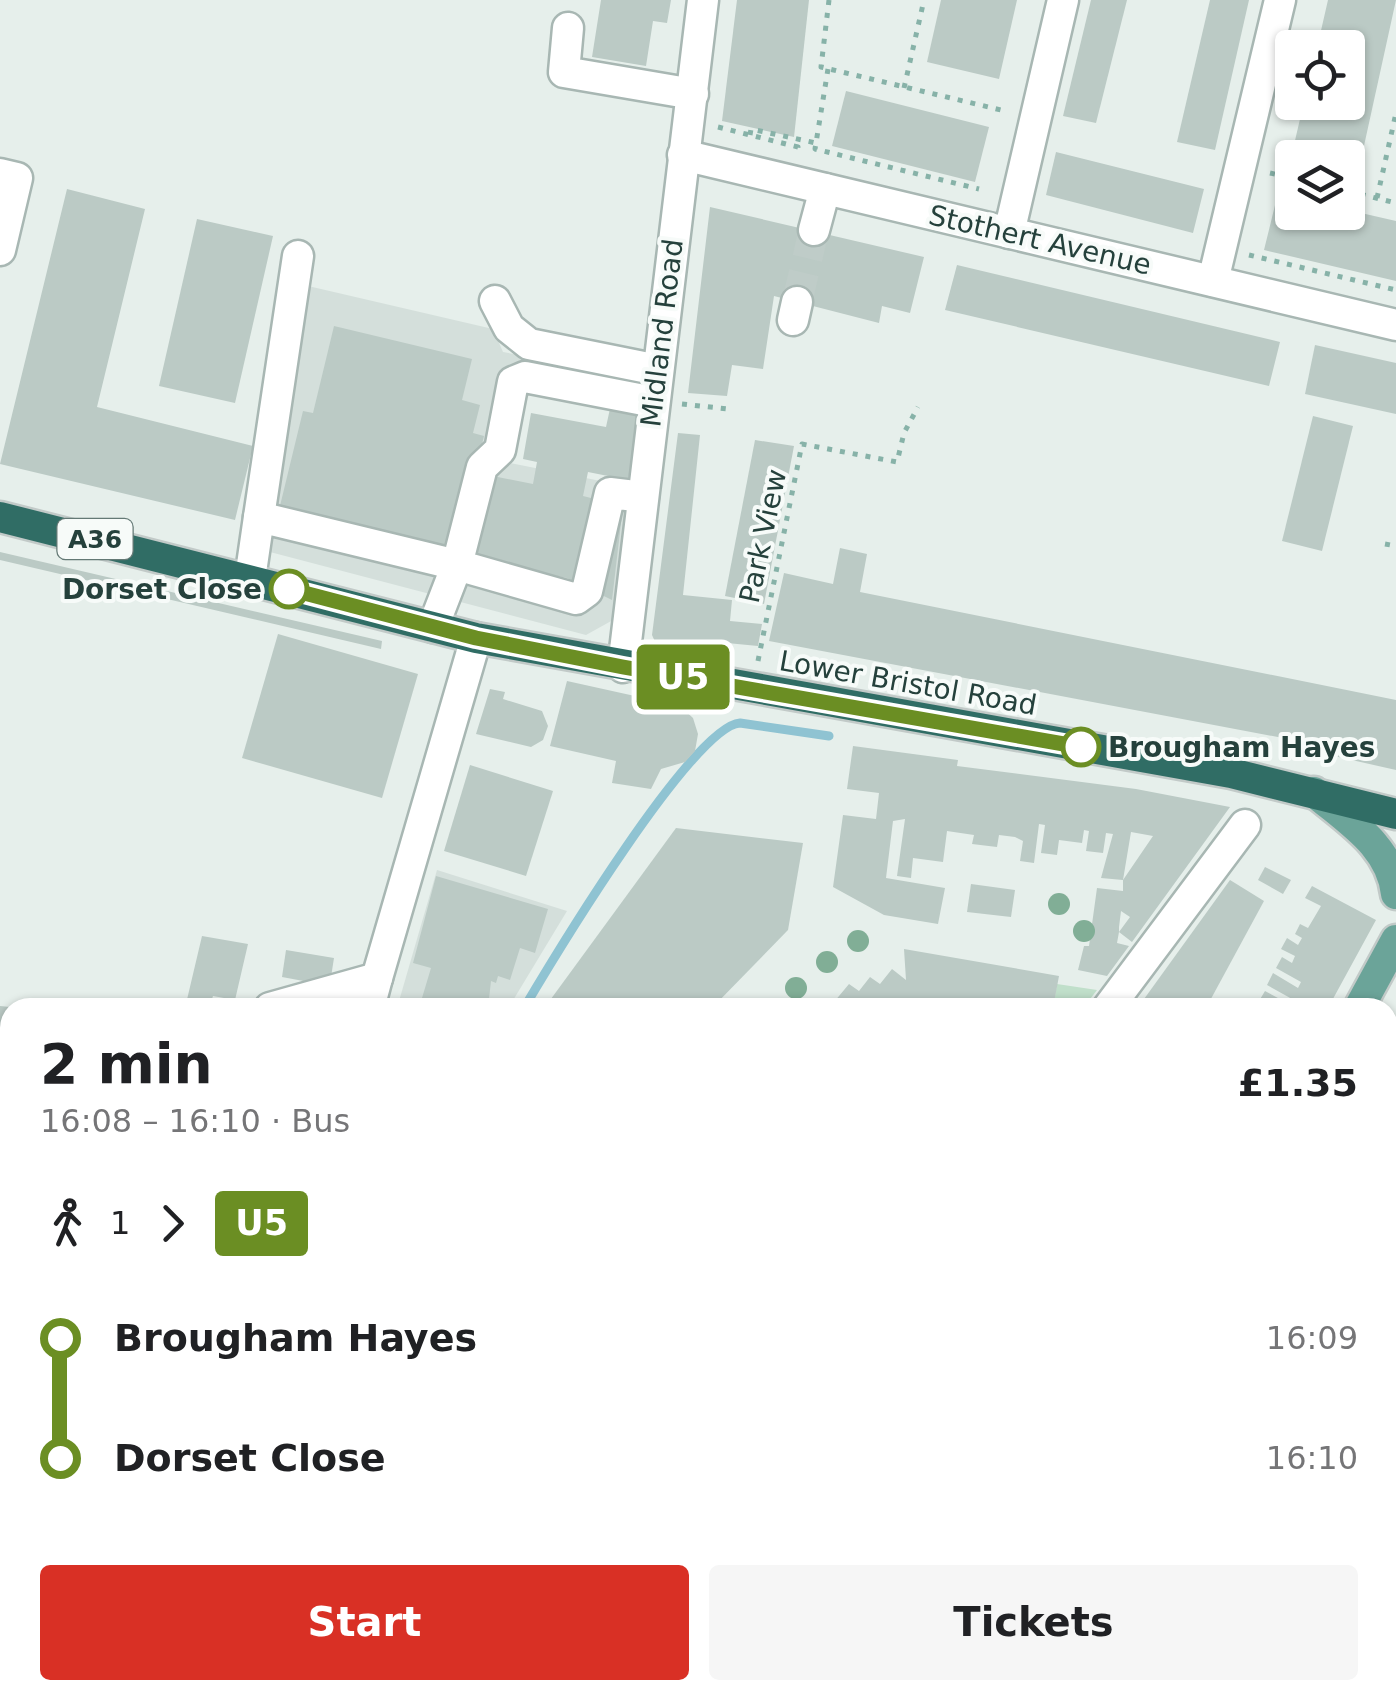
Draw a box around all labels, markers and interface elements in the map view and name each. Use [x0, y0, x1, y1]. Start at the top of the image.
map controls [1275, 30, 1365, 230]
button: locate [1275, 30, 1365, 120]
button: layers [1275, 140, 1365, 230]
street label: Stothert Avenue [926, 198, 1154, 282]
street label: Midland Road [634, 237, 690, 429]
street label: Park View [733, 466, 793, 606]
road number: A36 [58, 519, 132, 559]
marker: Dorset Close [270, 570, 308, 608]
place label: Dorset Close [62, 573, 262, 606]
line badge: U5 [638, 644, 728, 710]
street label: Lower Bristol Road [777, 644, 1039, 722]
text: U5 [657, 657, 709, 697]
marker: Brougham Hayes [1062, 728, 1100, 766]
place label: Brougham Hayes [1108, 731, 1376, 764]
text: 2 min [40, 1032, 213, 1096]
text: £1.35 [1238, 1061, 1358, 1105]
text: 16:08 – 16:10 · Bus [40, 1102, 350, 1140]
icon: walk [40, 1196, 95, 1251]
icon: forward [145, 1196, 200, 1251]
text: U5 [235, 1203, 288, 1243]
text: 1 [110, 1204, 130, 1242]
text: Brougham Hayes [114, 1316, 477, 1360]
text: 16:09 [1266, 1319, 1358, 1357]
text: Dorset Close [114, 1436, 386, 1480]
text: 16:10 [1266, 1439, 1358, 1477]
button: Start [40, 1565, 689, 1680]
button: Tickets [709, 1565, 1358, 1680]

